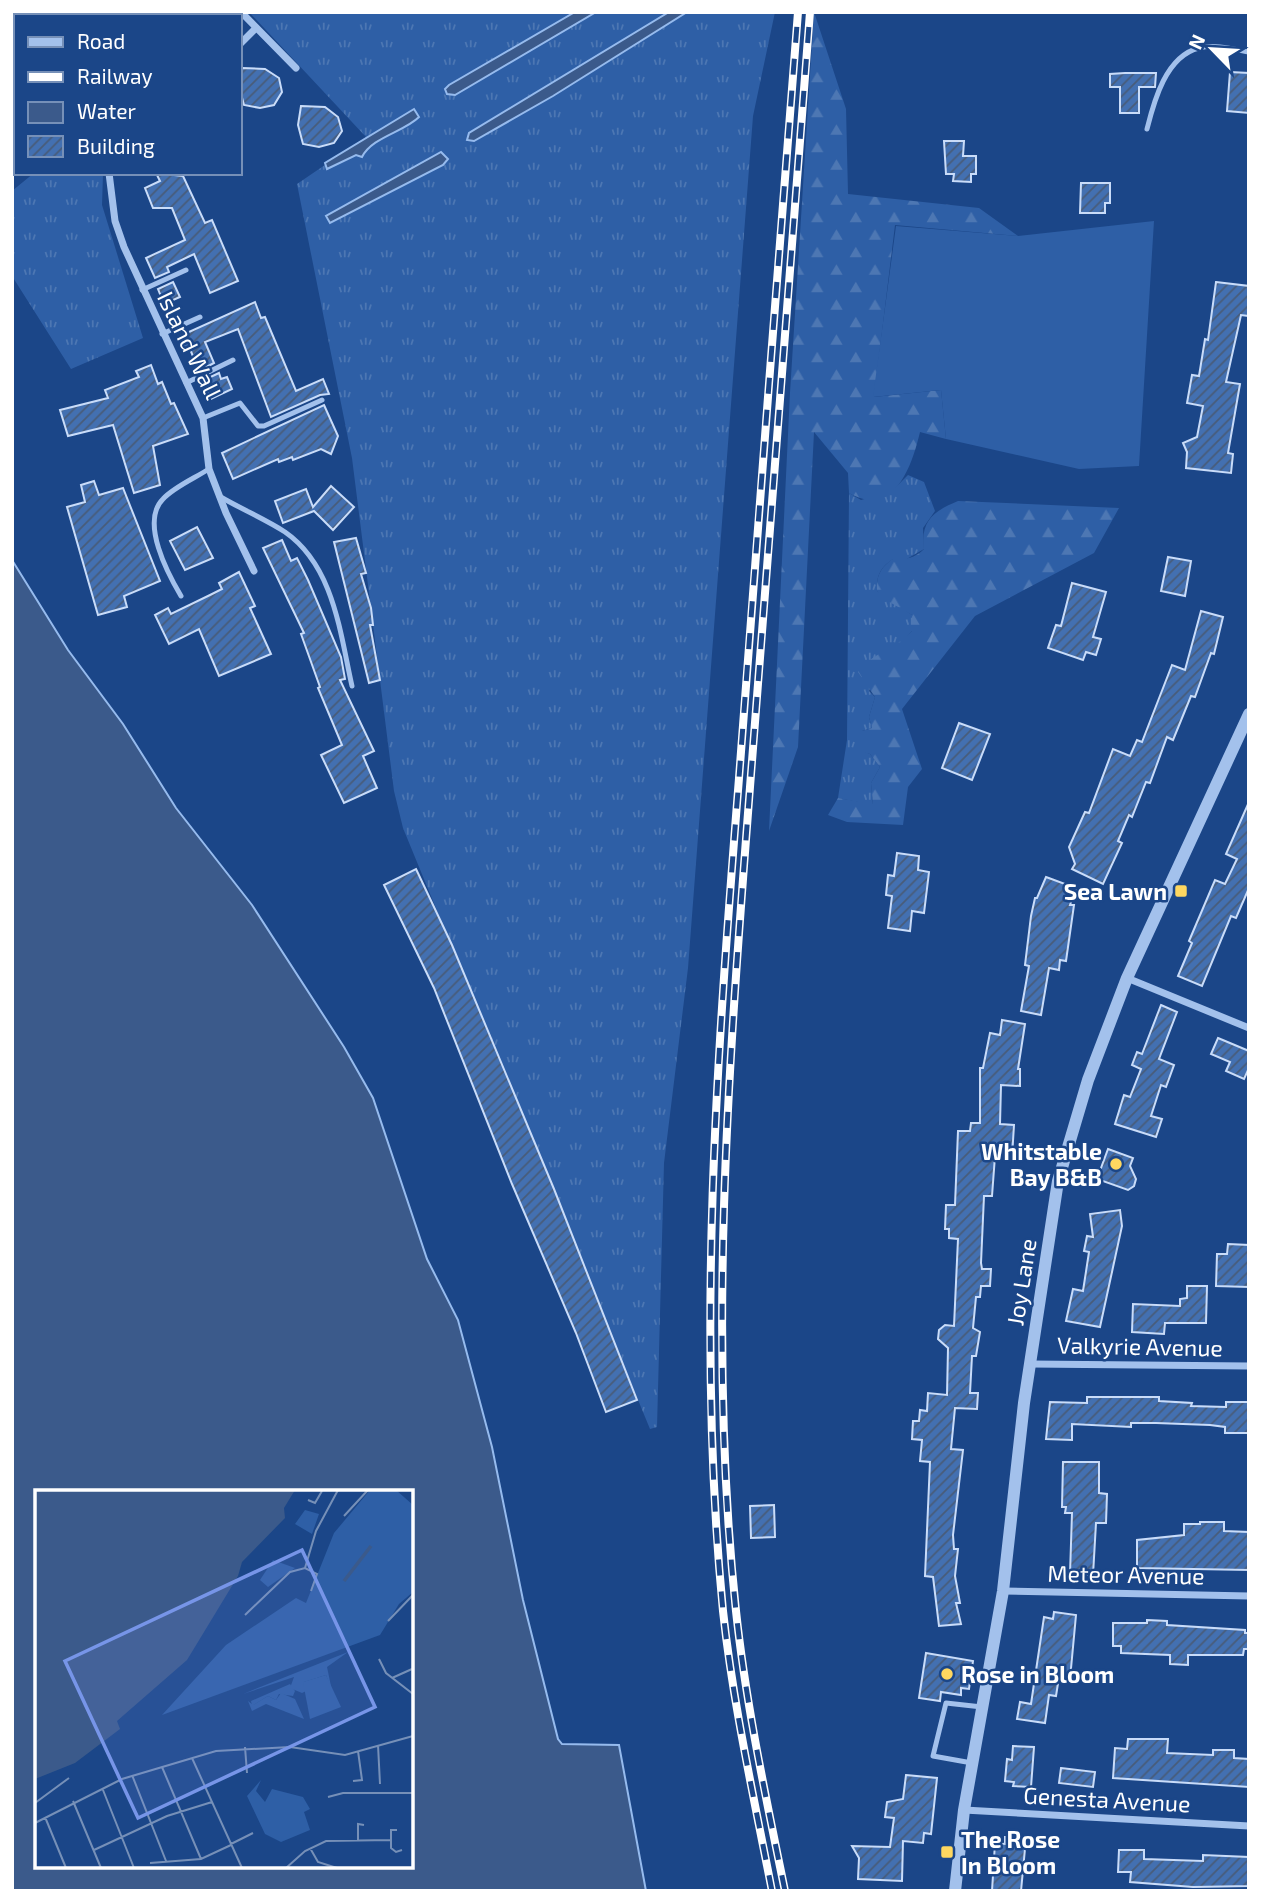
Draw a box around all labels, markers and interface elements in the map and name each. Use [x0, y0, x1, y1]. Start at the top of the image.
legend [14, 14, 242, 175]
north arrow [1177, 14, 1247, 84]
text: Road [77, 28, 125, 53]
text: N [1183, 31, 1209, 53]
text: Railway [77, 63, 153, 88]
text: Water [77, 98, 136, 123]
text: Building [77, 133, 155, 158]
street label: Island Wall [152, 287, 228, 404]
place label: Sea Lawn [1064, 877, 1167, 905]
marker: Sea Lawn [1173, 883, 1189, 899]
place label: Whitstable Bay B&B [981, 1137, 1102, 1191]
marker: Whitstable Bay B&B [1108, 1156, 1124, 1172]
street label: Joy Lane [1000, 1236, 1042, 1328]
street label: Valkyrie Avenue [1057, 1331, 1223, 1361]
inset map [35, 1490, 413, 1868]
street label: Meteor Avenue [1047, 1559, 1205, 1589]
place label: Rose in Bloom [961, 1660, 1114, 1688]
marker: Rose in Bloom [939, 1666, 955, 1682]
street label: Genesta Avenue [1023, 1781, 1191, 1817]
place label: The Rose In Bloom [961, 1825, 1060, 1879]
marker: The Rose In Bloom [939, 1844, 955, 1860]

